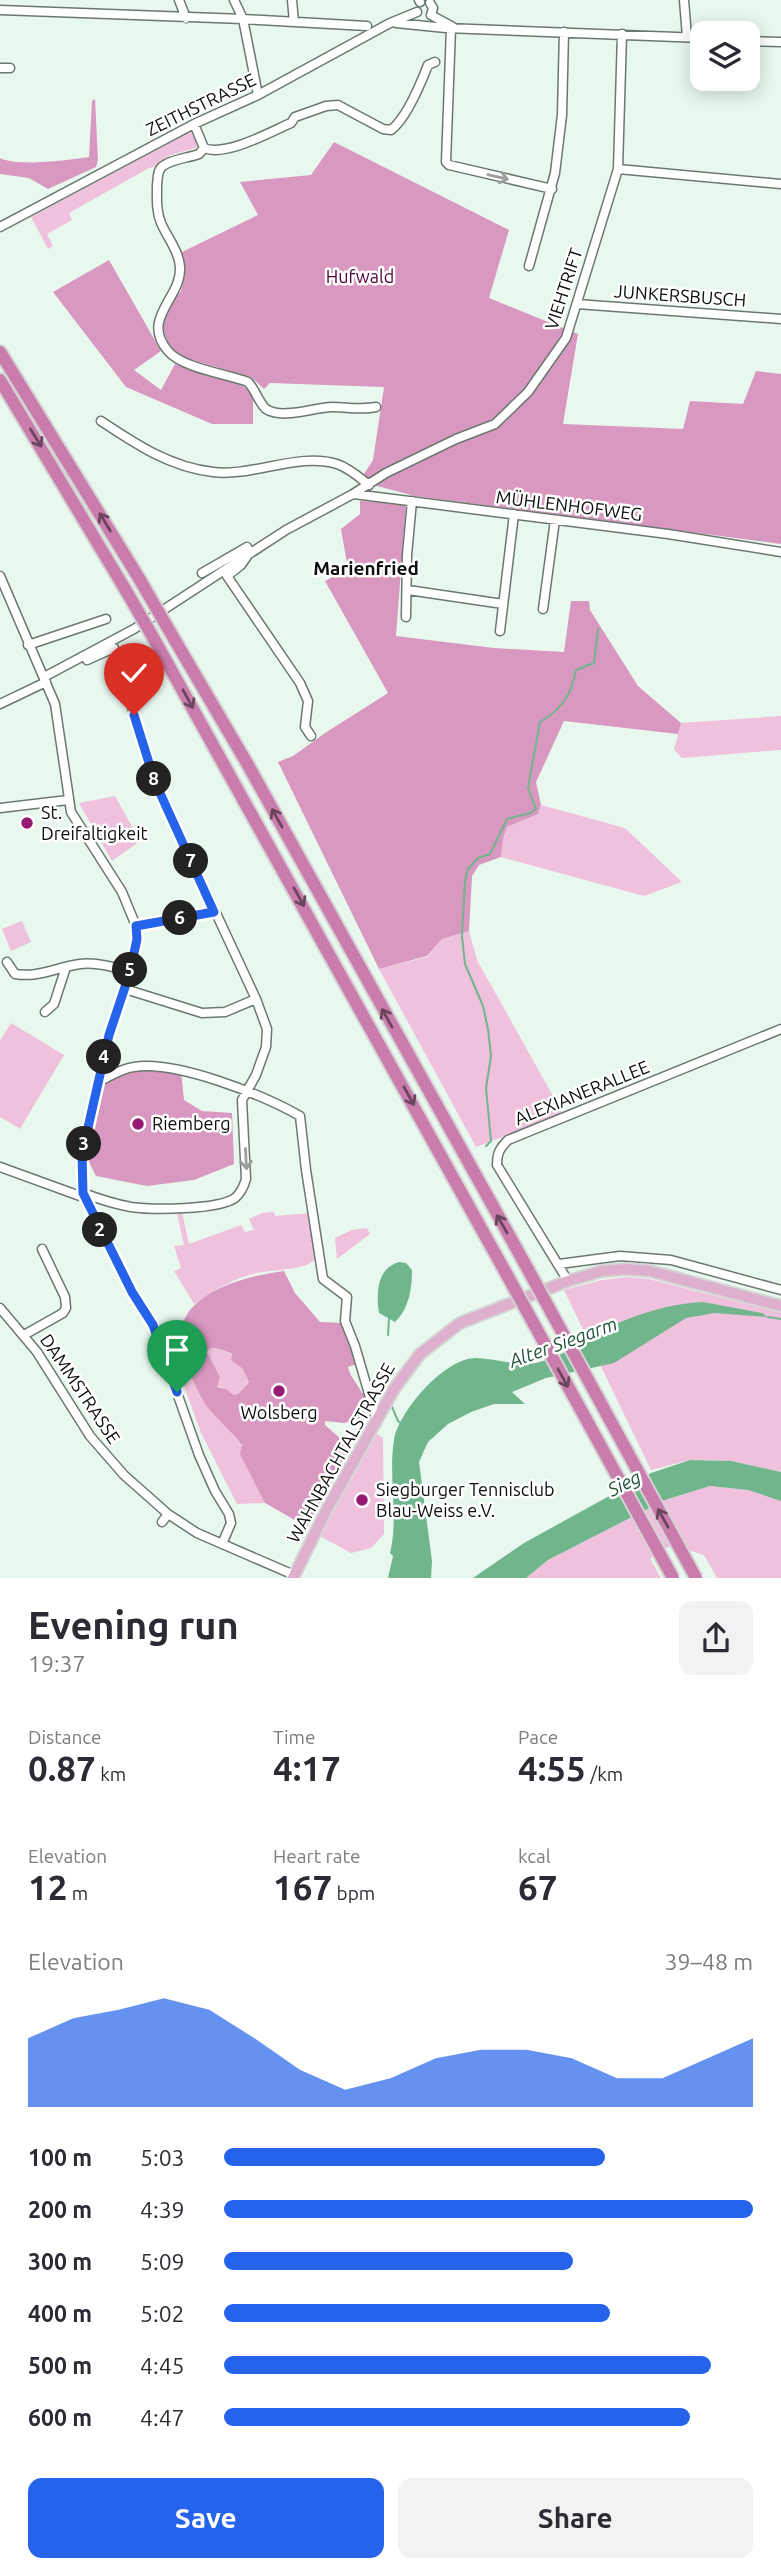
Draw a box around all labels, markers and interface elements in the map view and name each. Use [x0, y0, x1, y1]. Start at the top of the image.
map controls [690, 21, 760, 91]
button: layers [690, 21, 760, 91]
street label: ZEITHSTRASSE [142, 69, 259, 139]
one-way arrow [486, 170, 509, 184]
street label: VIEHTRIFT [541, 246, 586, 332]
park label: Hufwald [326, 266, 394, 286]
street label: JUNKERSBUSCH [613, 280, 747, 310]
one-way arrow [30, 427, 44, 447]
street label: MÜHLENHOFWEG [495, 486, 643, 524]
one-way arrow [98, 512, 112, 532]
district label: Marienfried [313, 557, 419, 579]
pin [104, 643, 164, 715]
icon: check [115, 654, 153, 692]
one-way arrow [181, 688, 195, 708]
pin: 8 [136, 762, 172, 796]
text: 8 [148, 767, 159, 789]
place label: St. Dreifaltigkeit [41, 802, 148, 843]
one-way arrow [270, 809, 284, 829]
marker: St. Dreifaltigkeit [19, 815, 35, 831]
pin: 7 [174, 844, 208, 878]
text: 7 [185, 849, 196, 871]
one-way arrow [292, 887, 306, 907]
pin: 6 [162, 900, 198, 936]
text: 6 [174, 906, 185, 928]
pin: 5 [113, 953, 148, 988]
text: 5 [124, 958, 135, 980]
one-way arrow [380, 1008, 394, 1028]
pin: 4 [86, 1040, 122, 1074]
text: 4 [98, 1045, 109, 1067]
street label: ALEXIANERALLEE [511, 1056, 652, 1128]
one-way arrow [402, 1086, 416, 1106]
place label: Riemberg [152, 1113, 231, 1133]
marker: Riemberg [130, 1116, 146, 1132]
pin: 3 [66, 1126, 102, 1162]
text: 3 [78, 1132, 89, 1154]
one-way arrow [239, 1147, 252, 1170]
pin: 2 [82, 1212, 118, 1248]
one-way arrow [495, 1215, 509, 1235]
text: 2 [94, 1218, 105, 1240]
water label: Alter Siegarm [505, 1312, 620, 1372]
pin [147, 1320, 207, 1392]
street label: DAMMSTRASSE [37, 1330, 125, 1447]
icon: arrive [158, 1331, 196, 1369]
street label: WAHNBACHTALSTRASSE [282, 1359, 398, 1546]
one-way arrow [557, 1367, 571, 1388]
marker: Wolsberg [271, 1383, 287, 1399]
place label: Wolsberg [240, 1402, 318, 1422]
water label: Sieg [603, 1465, 644, 1501]
place label: Siegburger Tennisclub Blau-Weiss e.V. [376, 1479, 555, 1520]
marker: Siegburger Tennisclub Blau-Weiss e.V. [354, 1492, 370, 1508]
one-way arrow [656, 1508, 669, 1529]
button: share [679, 1601, 753, 1675]
text: Evening run [28, 1604, 239, 1646]
text: 19:37 [28, 1651, 86, 1676]
text: Distance [28, 1726, 102, 1748]
text: Time [273, 1726, 315, 1748]
text: Pace [518, 1726, 558, 1748]
text: 0.87 [28, 1748, 96, 1788]
text: 4:17 [273, 1748, 341, 1788]
text: 4:55 [518, 1748, 586, 1788]
text: km [96, 1763, 126, 1785]
text: /km [586, 1763, 623, 1785]
text: Elevation [28, 1845, 107, 1867]
text: Heart rate [273, 1845, 360, 1867]
text: kcal [518, 1845, 551, 1867]
text: 12 [28, 1867, 67, 1907]
text: 167 [273, 1867, 332, 1907]
text: 67 [518, 1867, 557, 1907]
text: m [67, 1882, 88, 1904]
text: bpm [332, 1882, 375, 1904]
text: Elevation [28, 1949, 124, 1974]
text: 39–48 m [665, 1949, 753, 1974]
text: 100 m [28, 2145, 92, 2170]
text: 5:03 [140, 2145, 185, 2170]
text: 200 m [28, 2197, 92, 2222]
text: 4:39 [140, 2197, 185, 2222]
text: 300 m [28, 2249, 92, 2274]
text: 5:09 [140, 2249, 185, 2274]
text: 400 m [28, 2301, 92, 2326]
text: 5:02 [140, 2301, 185, 2326]
text: 500 m [28, 2353, 92, 2378]
text: 4:45 [140, 2353, 185, 2378]
text: 600 m [28, 2405, 92, 2430]
text: 4:47 [140, 2405, 185, 2430]
button: Save [28, 2478, 384, 2558]
button: Share [398, 2478, 753, 2558]

